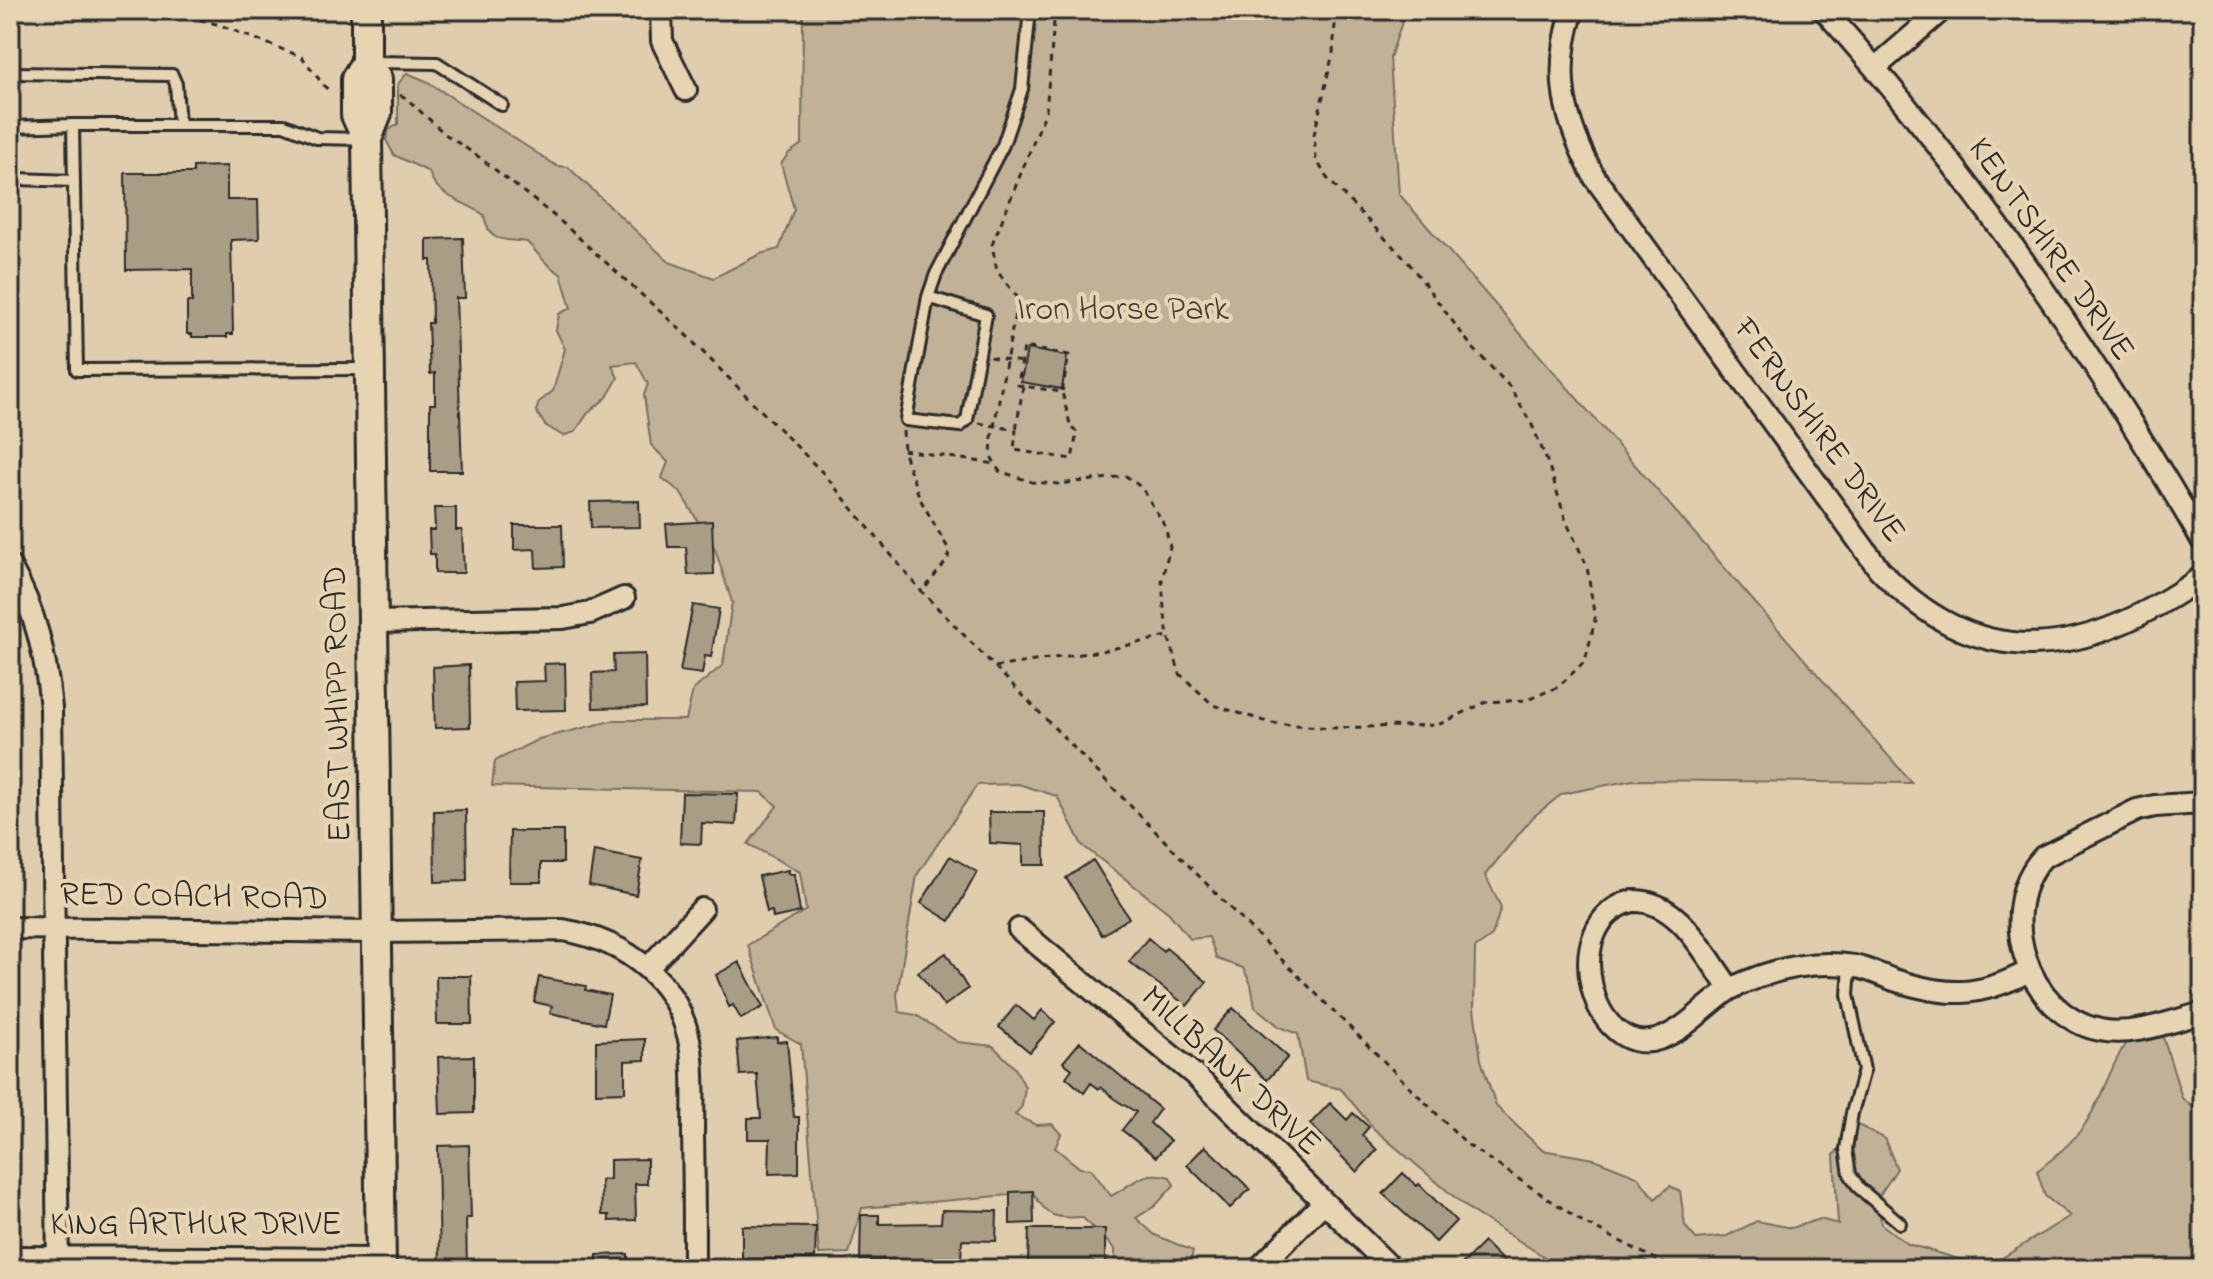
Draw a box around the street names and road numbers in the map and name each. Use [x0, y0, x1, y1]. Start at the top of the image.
street label: KENTSHIRE DRIVE [1954, 128, 2146, 372]
street label: FERNSHIRE DRIVE [1718, 307, 1917, 554]
street label: EAST WHIPP ROAD [312, 565, 366, 843]
street label: RED COACH ROAD [60, 871, 328, 925]
street label: MILLBANK DRIVE [1128, 975, 1332, 1169]
street label: KING ARTHUR DRIVE [50, 1201, 342, 1251]

